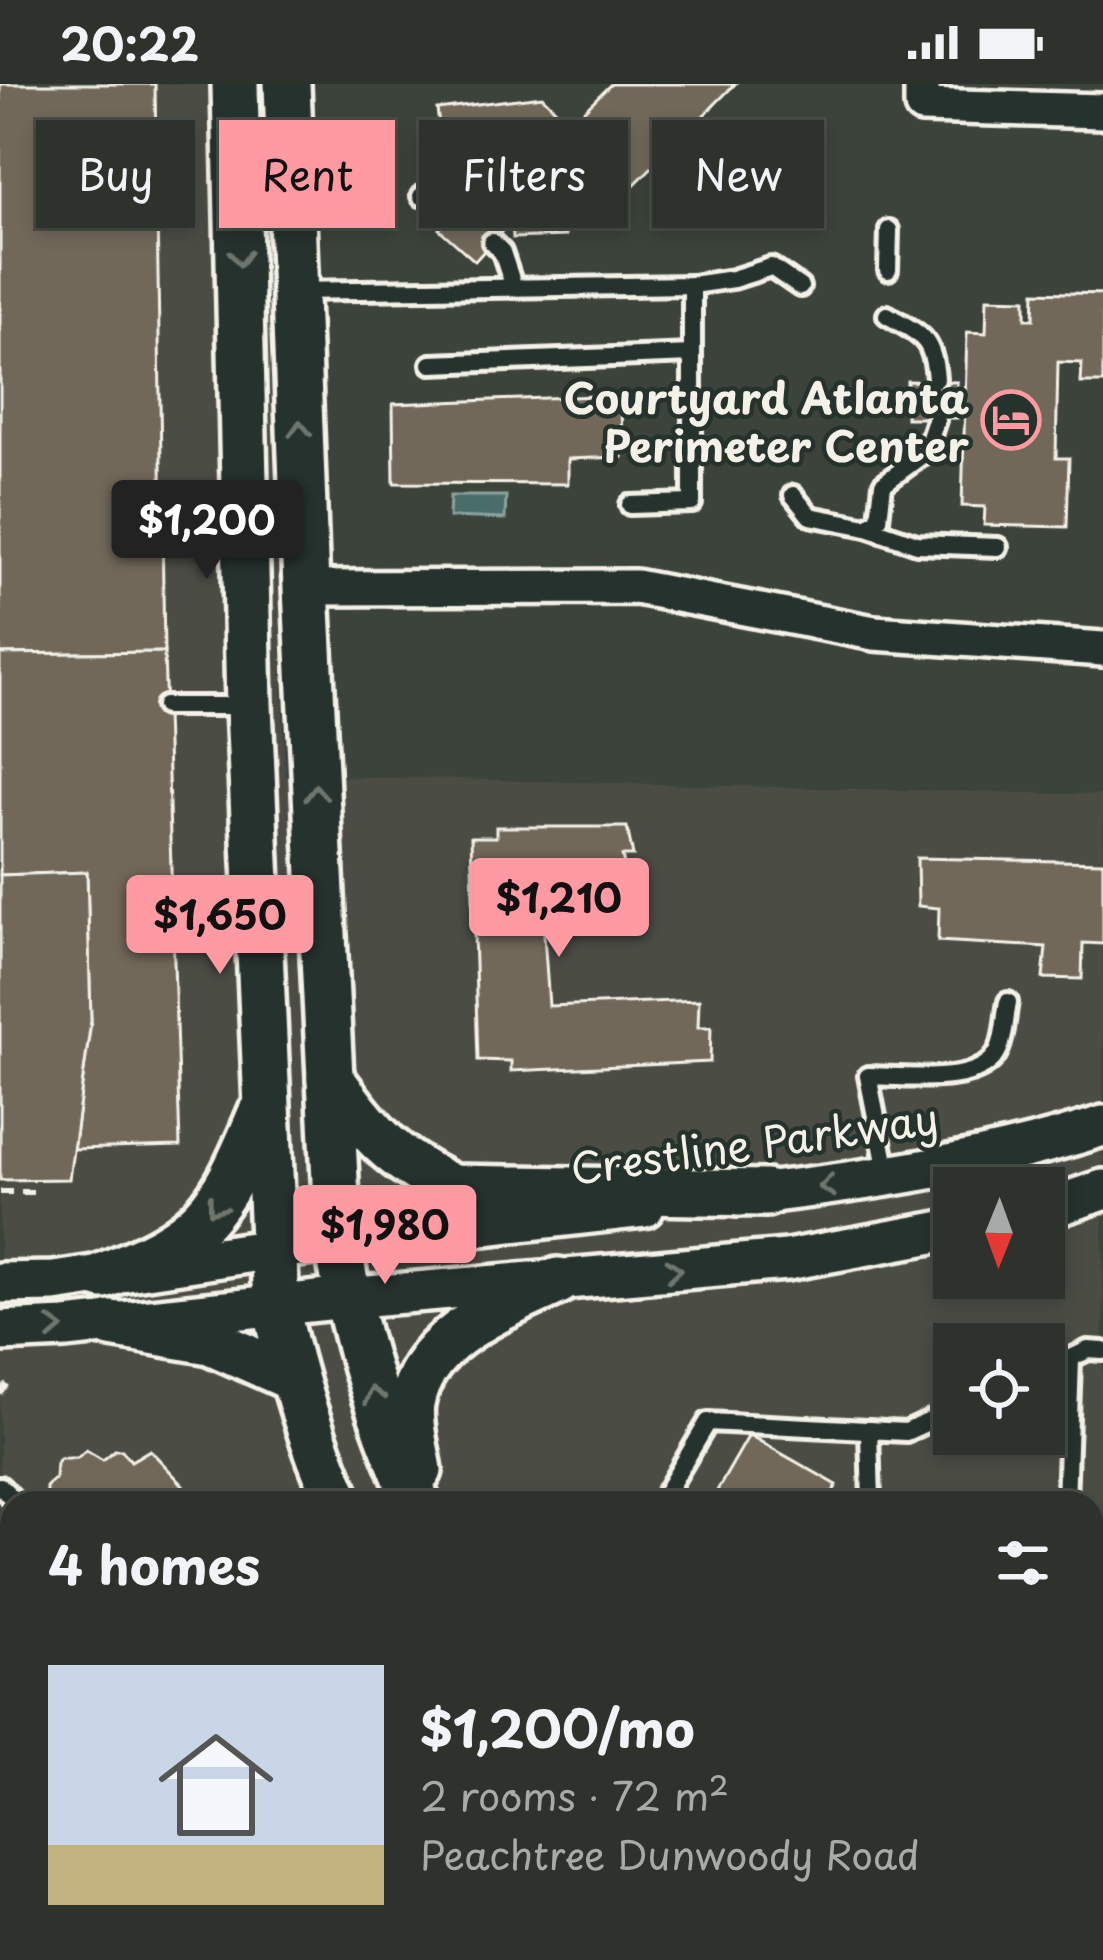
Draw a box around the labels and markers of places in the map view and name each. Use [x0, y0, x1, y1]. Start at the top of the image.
place label: Courtyard Atlanta Perimeter Center [563, 365, 969, 476]
hotel icon: Courtyard Atlanta Perimeter Center [980, 389, 1042, 451]
pin: $1,200 [109, 480, 305, 582]
pin: $1,210 [461, 858, 657, 960]
pin: $1,650 [122, 875, 318, 977]
pin: $1,980 [287, 1185, 483, 1287]

